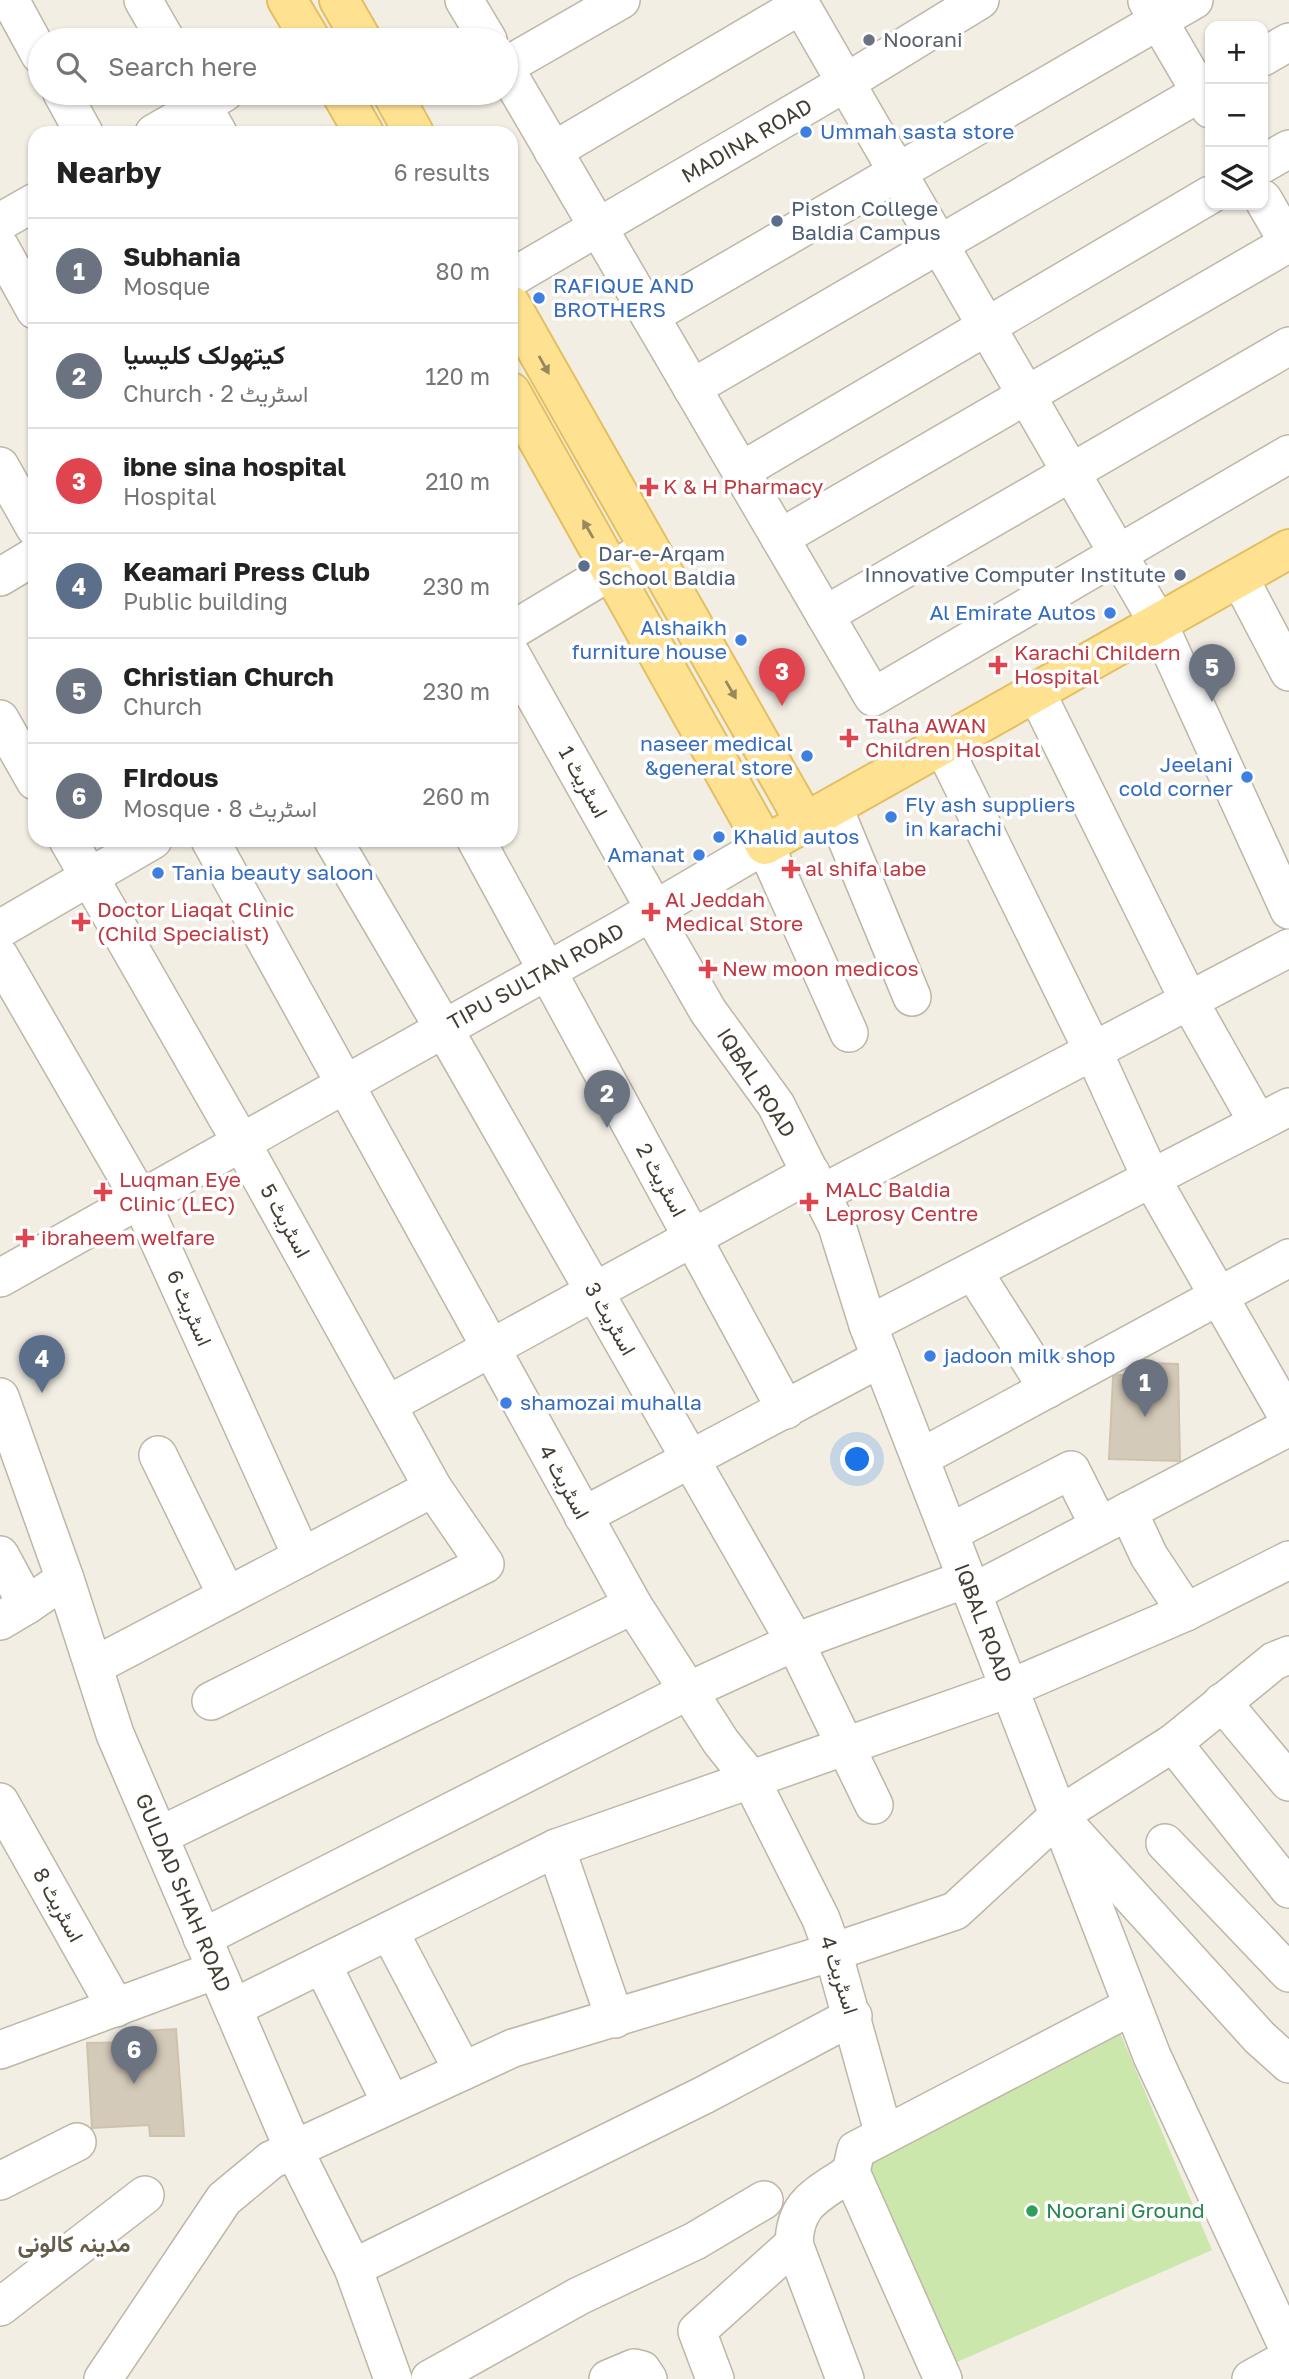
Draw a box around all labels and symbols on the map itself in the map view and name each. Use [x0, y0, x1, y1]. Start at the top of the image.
place label: Noorani [883, 26, 963, 52]
marker: Noorani [861, 32, 877, 48]
street label: MADINA ROAD [676, 92, 817, 188]
place label: Ummah sasta store [820, 118, 1014, 144]
marker: Ummah sasta store [798, 124, 814, 140]
place label: Piston College Baldia Campus [791, 195, 941, 245]
marker: Piston College Baldia Campus [769, 213, 785, 229]
place label: RAFIQUE AND BROTHERS [553, 272, 694, 322]
marker: RAFIQUE AND BROTHERS [531, 290, 547, 306]
one-way arrow [538, 355, 550, 375]
place label: K & H Pharmacy [663, 473, 823, 499]
marker: K & H Pharmacy [641, 479, 657, 495]
one-way arrow [582, 519, 594, 539]
place label: Dar-e-Arqam School Baldia [598, 540, 736, 590]
marker: Dar-e-Arqam School Baldia [576, 558, 592, 574]
place label: Innovative Computer Institute [864, 561, 1166, 587]
marker: Innovative Computer Institute [1172, 567, 1188, 583]
place label: Al Emirate Autos [929, 599, 1096, 625]
marker: Al Emirate Autos [1102, 605, 1118, 621]
place label: Alshaikh furniture house [572, 614, 727, 664]
marker: Alshaikh furniture house [733, 632, 749, 648]
place label: Karachi Childern Hospital [1014, 639, 1181, 689]
pin: 5 [1189, 644, 1235, 702]
pin: 3 [759, 648, 805, 706]
marker: Karachi Childern Hospital [988, 655, 1008, 675]
one-way arrow [724, 680, 736, 700]
place label: Talha AWAN Children Hospital [865, 712, 1041, 762]
marker: Talha AWAN Children Hospital [839, 728, 859, 748]
place label: naseer medical &general store [640, 730, 793, 780]
street label: اسٹریٹ 1 [553, 741, 614, 822]
marker: naseer medical &general store [799, 748, 815, 764]
place label: Jeelani cold corner [1119, 751, 1233, 801]
marker: Jeelani cold corner [1239, 769, 1255, 785]
place label: Fly ash suppliers in karachi [905, 791, 1075, 841]
marker: Fly ash suppliers in karachi [883, 809, 899, 825]
place label: Khalid autos [733, 823, 859, 849]
marker: Khalid autos [711, 829, 727, 845]
place label: Amanat [608, 841, 685, 867]
marker: Amanat [691, 847, 707, 863]
place label: al shifa labe [805, 855, 927, 881]
place label: Tania beauty saloon [172, 859, 374, 885]
marker: al shifa labe [783, 861, 799, 877]
marker: Tania beauty saloon [150, 865, 166, 881]
place label: Al Jeddah Medical Store [665, 886, 803, 936]
place label: Doctor Liaqat Clinic (Child Specialist) [97, 896, 294, 946]
marker: Al Jeddah Medical Store [643, 904, 659, 920]
marker: Doctor Liaqat Clinic (Child Specialist) [71, 912, 91, 932]
street label: TIPU SULTAN ROAD [443, 917, 628, 1035]
place label: New moon medicos [722, 955, 919, 981]
marker: New moon medicos [700, 961, 716, 977]
street label: IQBAL ROAD [712, 1023, 802, 1142]
pin: 2 [584, 1070, 630, 1128]
street label: اسٹریٹ 2 [630, 1138, 693, 1221]
place label: Luqman Eye Clinic (LEC) [119, 1166, 241, 1216]
place label: MALC Baldia Leprosy Centre [825, 1176, 978, 1226]
street label: اسٹریٹ 5 [254, 1179, 317, 1262]
marker: Luqman Eye Clinic (LEC) [93, 1182, 113, 1202]
marker: MALC Baldia Leprosy Centre [799, 1192, 819, 1212]
place label: ibraheem welfare [41, 1224, 215, 1250]
marker: ibraheem welfare [15, 1228, 35, 1248]
street label: اسٹریٹ 6 [161, 1265, 218, 1350]
street label: اسٹریٹ 3 [579, 1277, 642, 1360]
pin: 4 [19, 1335, 65, 1393]
place label: jadoon milk shop [943, 1342, 1115, 1368]
marker: jadoon milk shop [922, 1348, 938, 1364]
pin: 1 [1122, 1359, 1168, 1417]
place label: shamozai muhalla [520, 1389, 702, 1415]
marker: shamozai muhalla [498, 1395, 514, 1411]
street label: اسٹریٹ 4 [533, 1440, 596, 1524]
your location [840, 1442, 874, 1476]
street label: IQBAL ROAD [949, 1560, 1019, 1686]
street label: GULDAD SHAH ROAD [130, 1789, 238, 1996]
street label: اسٹریٹ 8 [27, 1863, 90, 1947]
street label: اسٹریٹ 4 [814, 1932, 865, 2017]
pin: 6 [111, 2026, 157, 2084]
place label: Noorani Ground [1046, 2197, 1205, 2223]
marker: Noorani Ground [1024, 2203, 1040, 2219]
district label: مدینہ کالونی [18, 2229, 130, 2259]

